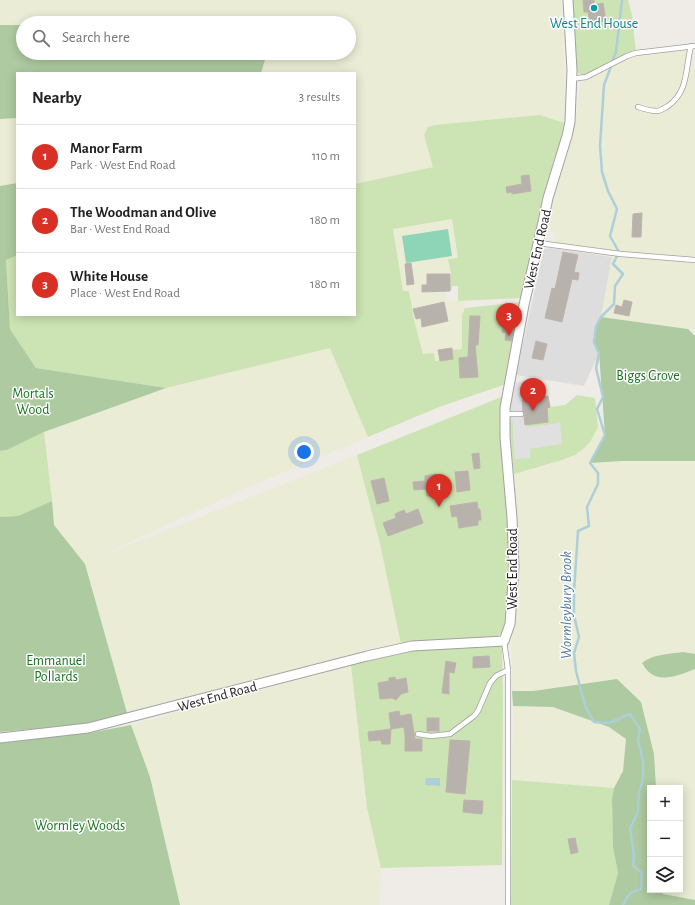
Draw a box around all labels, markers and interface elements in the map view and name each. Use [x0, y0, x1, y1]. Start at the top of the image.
marker: West End House [589, 3, 599, 13]
search box [16, 16, 356, 60]
place label: West End House [550, 17, 638, 31]
icon: search [30, 27, 52, 49]
text: Search here [62, 30, 130, 45]
text: Nearby [32, 89, 82, 106]
text: 3 results [299, 91, 340, 104]
text: Manor Farm [70, 141, 143, 156]
text: 1 [43, 150, 47, 163]
text: 110 m [312, 150, 340, 163]
text: Park · West End Road [70, 159, 175, 172]
text: The Woodman and Olive [70, 205, 216, 220]
street label: West End Road [522, 208, 554, 291]
text: 2 [42, 214, 48, 227]
text: 180 m [310, 214, 340, 227]
text: Bar · West End Road [70, 223, 170, 236]
text: White House [70, 269, 148, 284]
text: 3 [42, 278, 48, 291]
text: 180 m [310, 278, 340, 291]
text: Place · West End Road [70, 287, 180, 300]
pin: 3 [496, 303, 522, 336]
park label: Biggs Grove [616, 369, 680, 383]
pin: 2 [520, 378, 546, 411]
park label: Mortals Wood [12, 387, 54, 417]
your location [294, 442, 314, 462]
pin: 1 [426, 474, 452, 507]
street label: West End Road [506, 528, 520, 610]
water label: Wormleybury Brook [559, 551, 574, 659]
park label: Emmanuel Pollards [26, 654, 86, 684]
street label: West End Road [176, 680, 258, 714]
map controls [647, 785, 683, 893]
button: + [647, 785, 683, 821]
park label: Wormley Woods [35, 819, 125, 833]
button: − [647, 821, 683, 857]
button: layers [647, 857, 683, 893]

